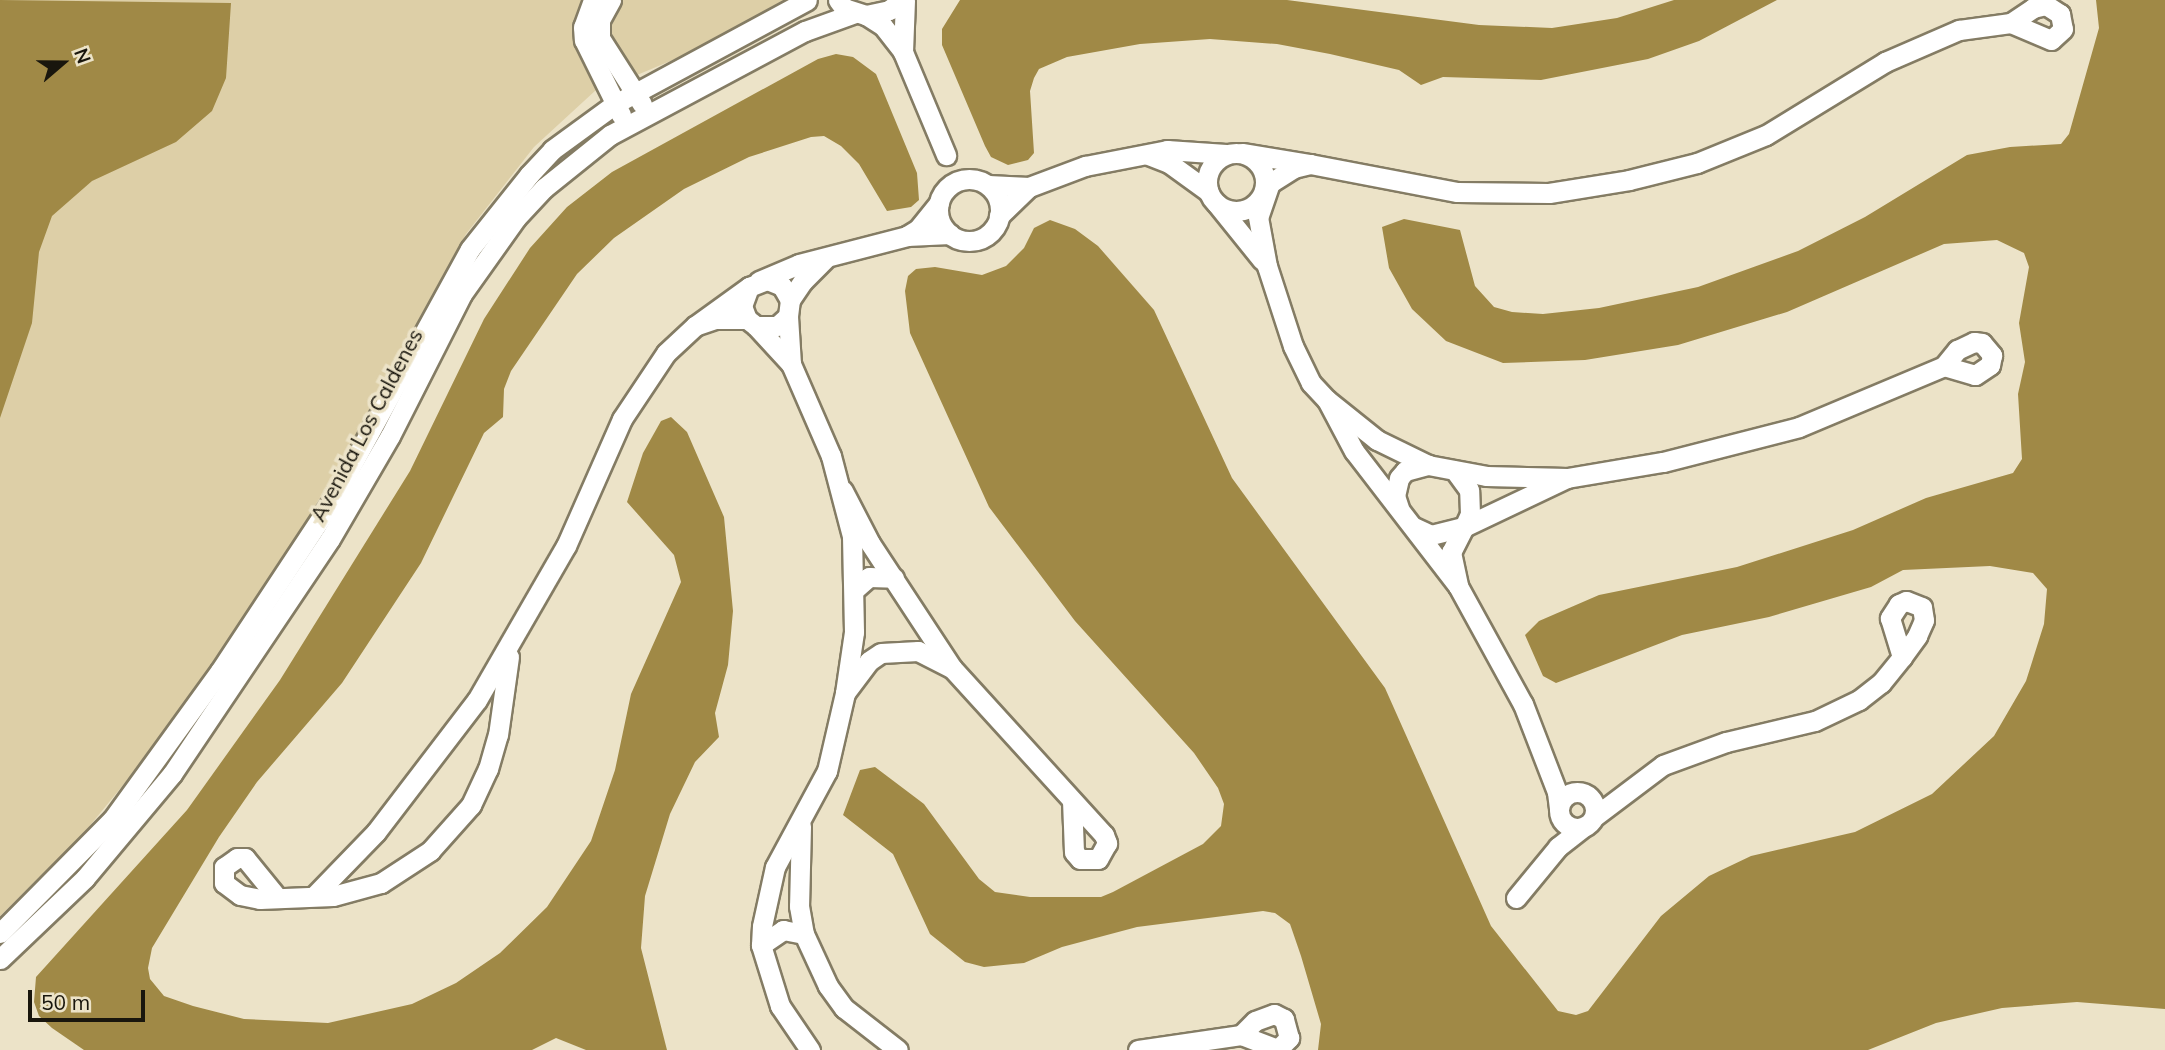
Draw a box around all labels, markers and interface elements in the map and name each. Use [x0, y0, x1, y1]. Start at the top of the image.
north arrow [28, 28, 98, 98]
text: N [69, 45, 96, 67]
street label: Avenida Los Caldenes [305, 324, 427, 526]
scale bar [32, 976, 149, 1020]
text: 50 m [41, 989, 90, 1015]

